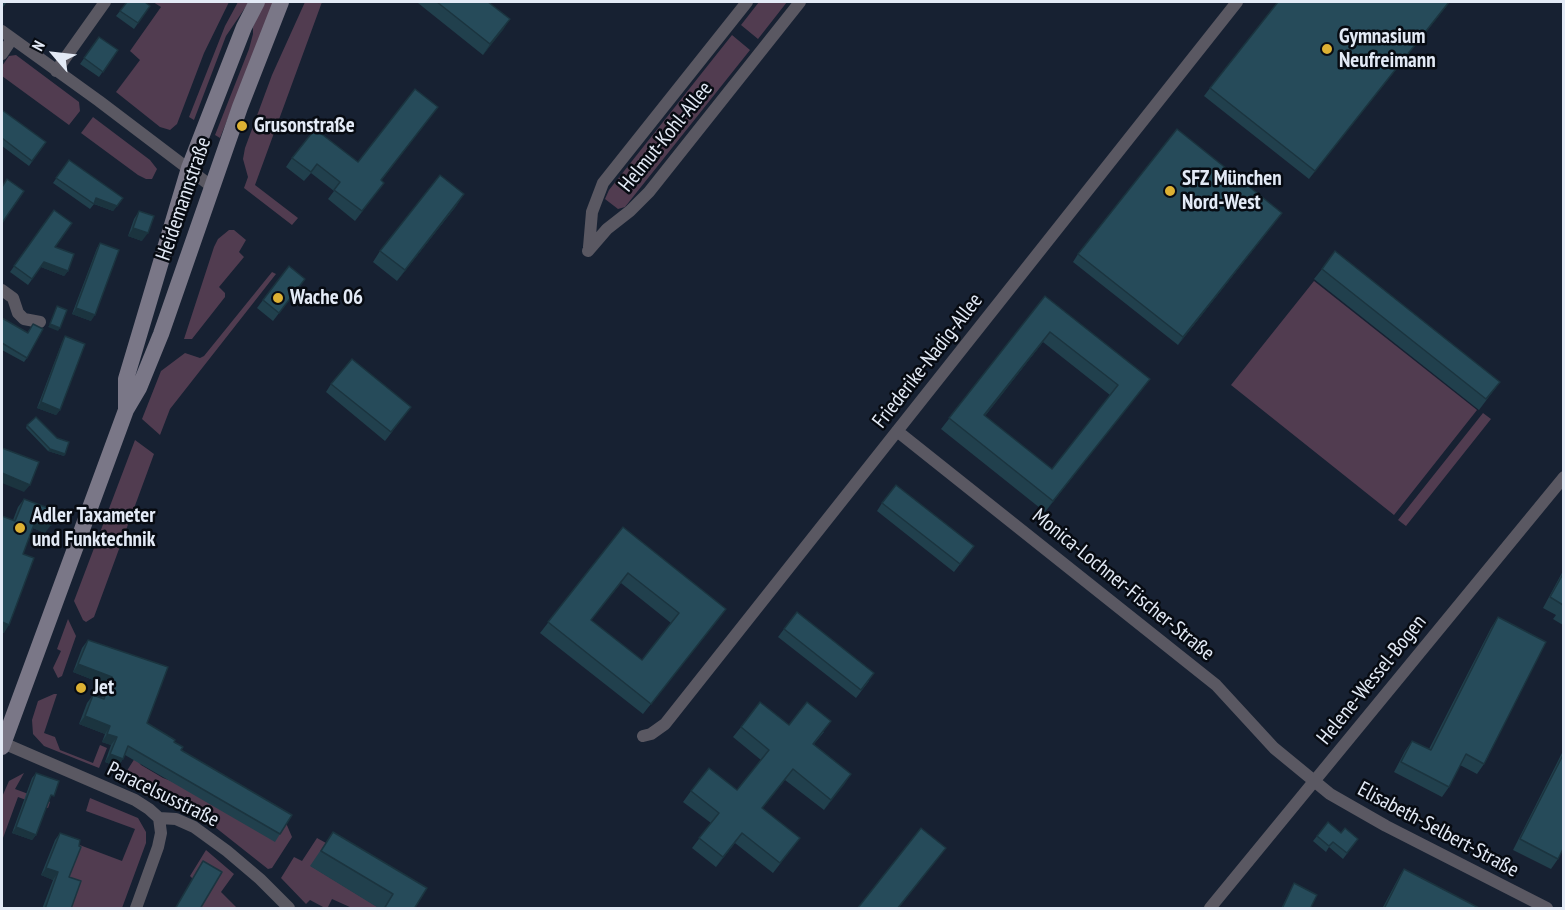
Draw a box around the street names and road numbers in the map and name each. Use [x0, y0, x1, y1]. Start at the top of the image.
street label: Helmut-Kohl-Allee [614, 77, 718, 197]
street label: Heidemannstraße [151, 134, 217, 264]
street label: Friederike-Nadig-Allee [868, 289, 988, 433]
street label: Monica-Lochner-Fischer-Straße [1027, 504, 1219, 666]
street label: Helene-Wessel-Bogen [1312, 610, 1432, 750]
street label: Paracelsusstraße [103, 757, 223, 833]
street label: Elisabeth-Selbert-Straße [1353, 777, 1523, 883]

